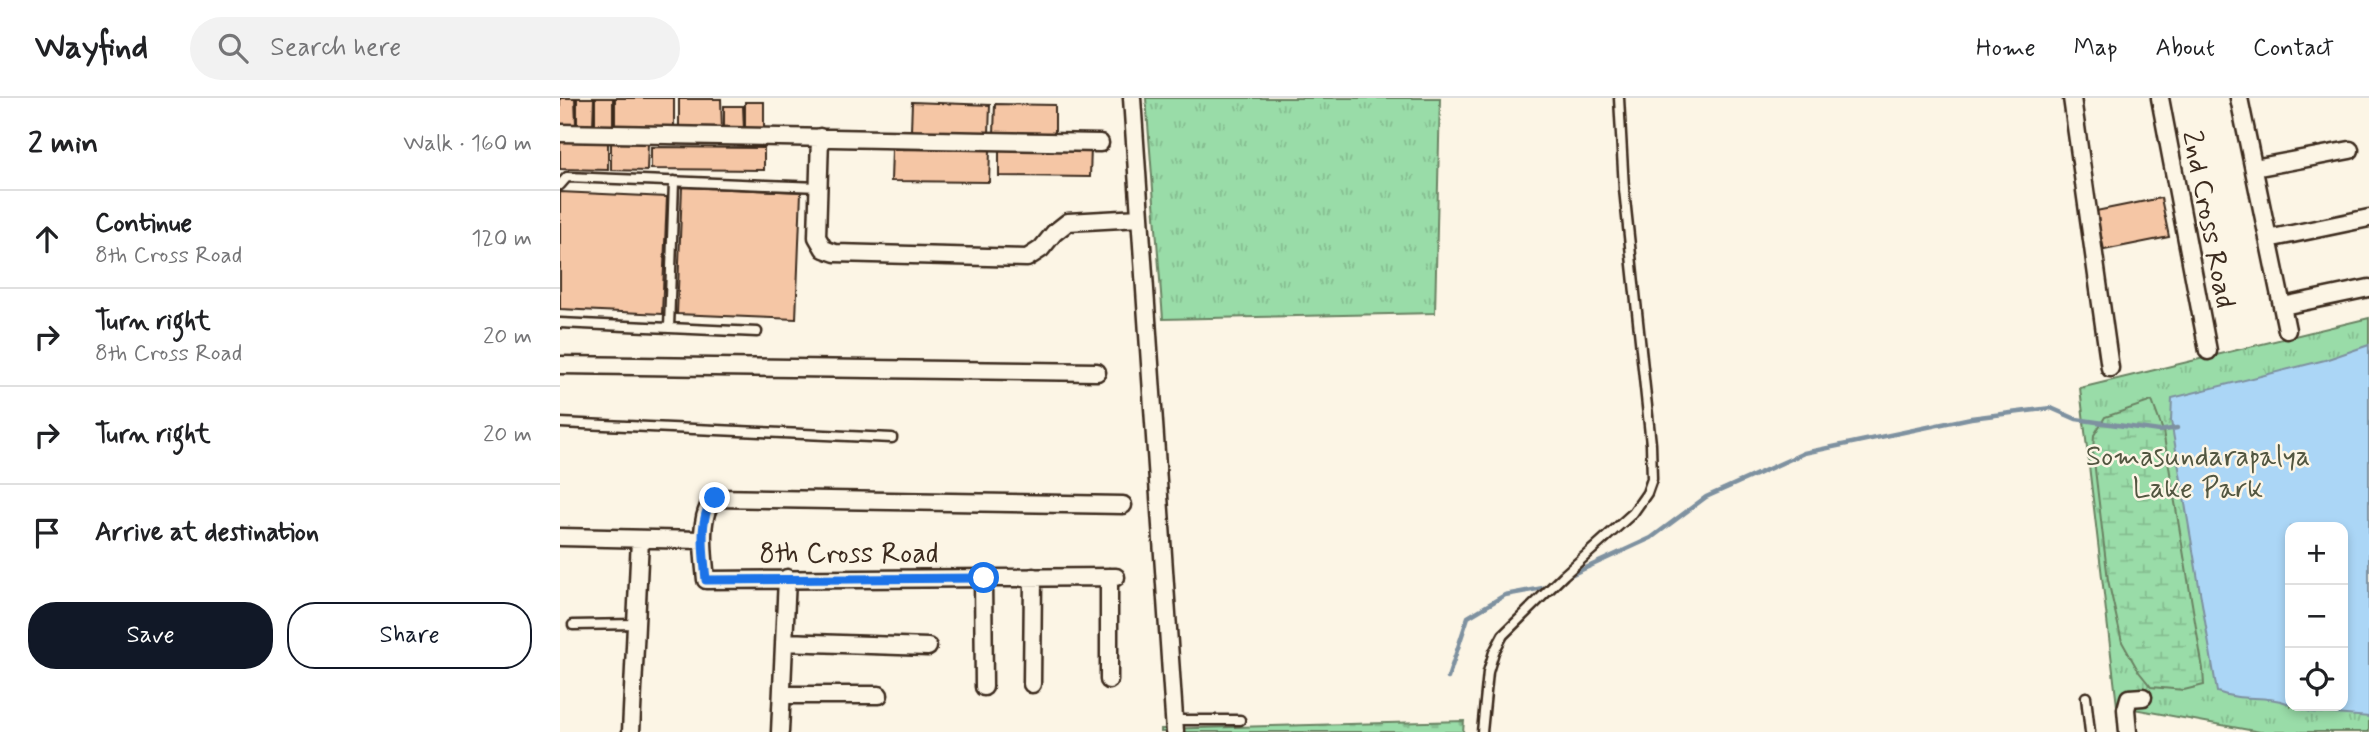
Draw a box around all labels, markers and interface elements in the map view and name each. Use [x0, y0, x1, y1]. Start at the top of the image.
search box [190, 17, 680, 80]
text: Wayfind [35, 26, 148, 70]
icon: search [214, 29, 252, 67]
text: Search here [270, 31, 401, 65]
text: Home [1976, 33, 2036, 64]
text: Map [2074, 33, 2118, 64]
text: About [2156, 33, 2215, 64]
text: Contact [2253, 33, 2334, 64]
text: 2 min [28, 124, 98, 163]
street label: 2nd Cross Road [2172, 128, 2243, 311]
text: Walk · 160 m [403, 129, 532, 159]
text: Continue [95, 207, 192, 241]
icon: ahead [28, 220, 66, 258]
text: 120 m [471, 224, 532, 254]
text: 8th Cross Road [95, 241, 242, 271]
text: Turn right [95, 305, 211, 339]
icon: right [28, 318, 66, 356]
text: 20 m [483, 322, 532, 352]
text: 8th Cross Road [95, 339, 242, 369]
icon: right [28, 416, 66, 454]
text: Turn right [95, 418, 211, 452]
text: 20 m [483, 420, 532, 450]
park label: Somasundarapalya Lake Park [2086, 439, 2310, 508]
route end [699, 482, 730, 513]
icon: arrive [28, 514, 66, 552]
text: Arrive at destination [95, 516, 319, 550]
map controls [2285, 522, 2348, 711]
button: + [2285, 522, 2348, 585]
street label: 8th Cross Road [759, 536, 939, 573]
route start [968, 562, 999, 593]
button: − [2285, 585, 2348, 648]
button: Save [28, 602, 273, 669]
button: Share [287, 602, 532, 669]
button: locate [2285, 648, 2348, 711]

